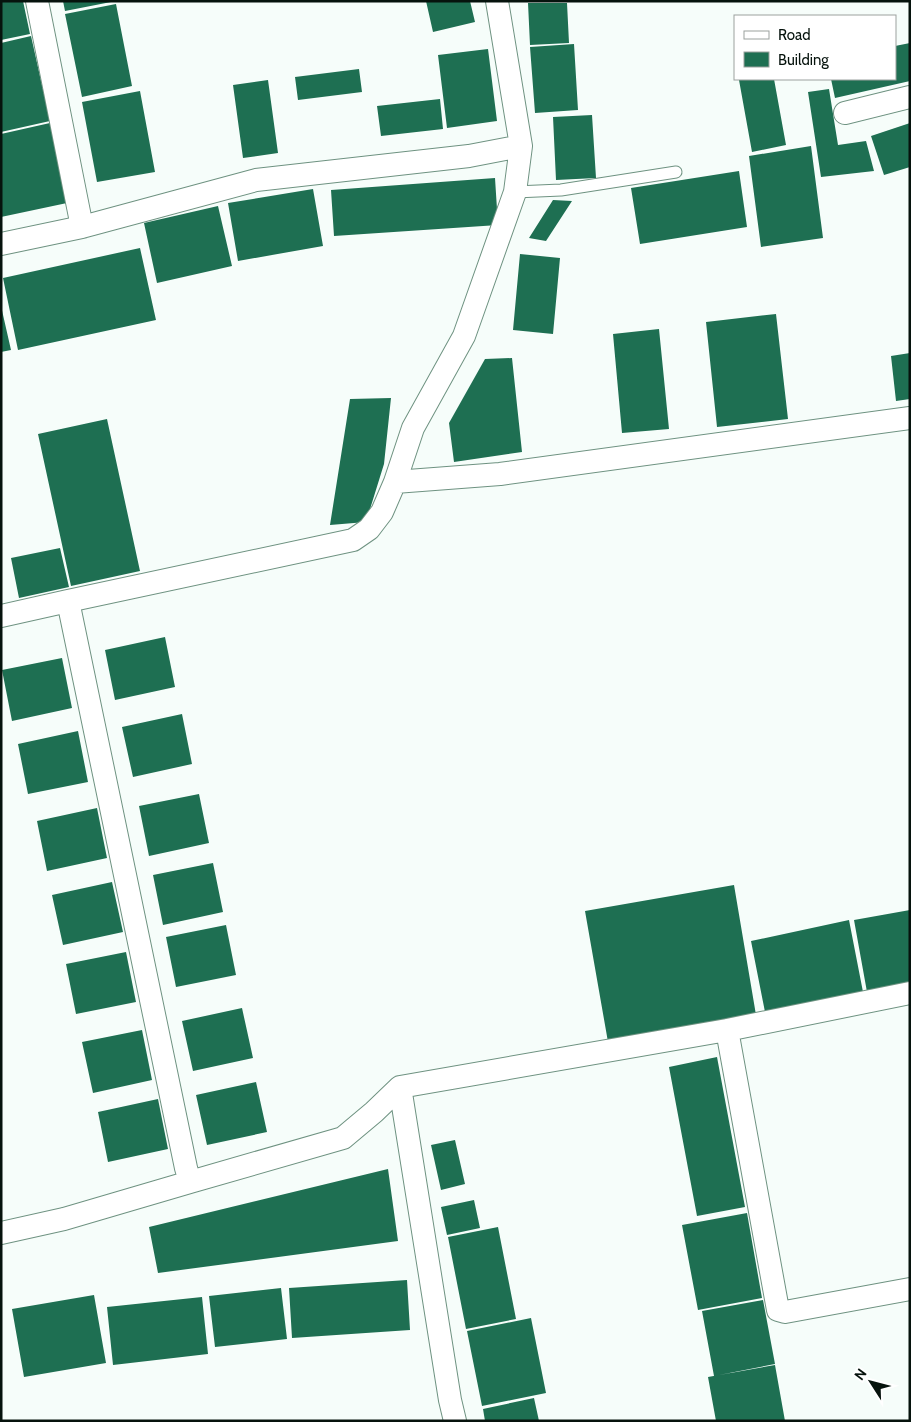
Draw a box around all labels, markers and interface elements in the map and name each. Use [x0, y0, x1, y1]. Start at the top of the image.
legend [734, 15, 896, 80]
text: Road [778, 26, 811, 44]
text: Building [778, 51, 829, 69]
north arrow [846, 1357, 896, 1407]
text: N [850, 1365, 871, 1384]

